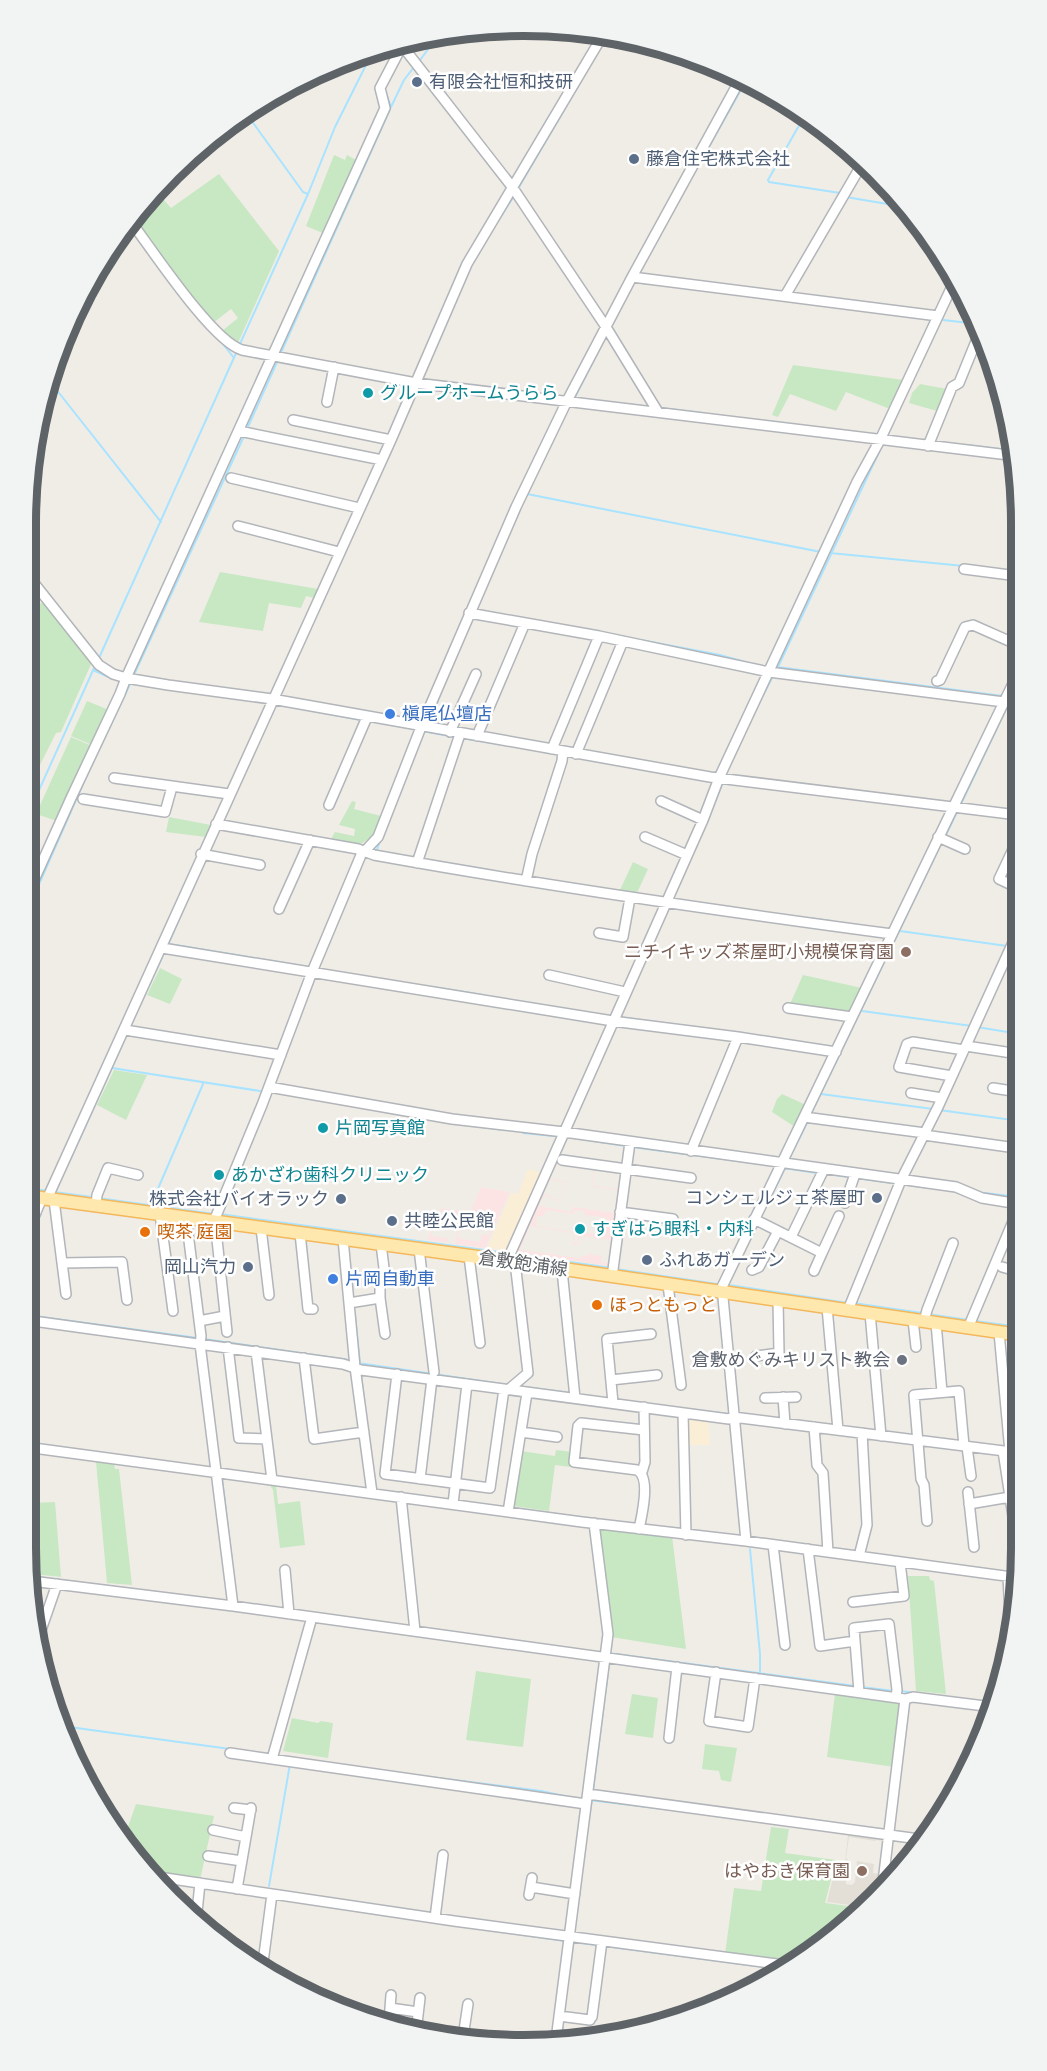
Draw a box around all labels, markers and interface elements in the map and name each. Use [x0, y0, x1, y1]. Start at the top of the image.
place label: 有限会社恒和技研 [429, 70, 573, 95]
marker: 有限会社恒和技研 [410, 75, 424, 89]
place label: 藤倉住宅株式会社 [646, 147, 790, 172]
marker: 藤倉住宅株式会社 [627, 152, 641, 166]
place label: グループホームうらら [380, 381, 558, 406]
marker: グループホームうらら [361, 386, 375, 400]
place label: 槇尾仏壇店 [402, 702, 492, 727]
marker: 槇尾仏壇店 [383, 707, 397, 721]
place label: ニチイキッズ茶屋町小規模保育園 [624, 940, 894, 965]
marker: ニチイキッズ茶屋町小規模保育園 [899, 945, 913, 959]
place label: 片岡写真館 [335, 1116, 425, 1141]
marker: 片岡写真館 [316, 1121, 330, 1135]
place label: あかざわ歯科クリニック [231, 1163, 429, 1188]
marker: あかざわ歯科クリニック [212, 1168, 226, 1182]
place label: コンシェルジェ茶屋町 [685, 1186, 865, 1211]
place label: 株式会社バイオラック [149, 1187, 329, 1212]
marker: コンシェルジェ茶屋町 [870, 1191, 884, 1205]
marker: 株式会社バイオラック [334, 1192, 348, 1206]
place label: 共睦公民館 [404, 1209, 494, 1234]
marker: 共睦公民館 [385, 1214, 399, 1228]
place label: すぎはら眼科・内科 [592, 1217, 754, 1242]
place label: 喫茶 庭園 [157, 1220, 233, 1245]
marker: すぎはら眼科・内科 [573, 1222, 587, 1236]
marker: 喫茶 庭園 [138, 1225, 152, 1239]
street label: 倉敷飽浦線 [477, 1245, 569, 1283]
place label: ふれあガーデン [659, 1248, 785, 1273]
marker: ふれあガーデン [640, 1253, 654, 1267]
place label: 岡山汽力 [164, 1255, 236, 1280]
marker: 岡山汽力 [241, 1260, 255, 1274]
place label: 片岡自動車 [345, 1267, 435, 1292]
marker: 片岡自動車 [326, 1272, 340, 1286]
place label: ほっともっと [609, 1293, 717, 1318]
marker: ほっともっと [590, 1298, 604, 1312]
place label: 倉敷めぐみキリスト教会 [691, 1348, 890, 1373]
marker: 倉敷めぐみキリスト教会 [895, 1353, 909, 1367]
place label: はやおき保育園 [724, 1859, 850, 1884]
marker: はやおき保育園 [855, 1864, 869, 1878]

